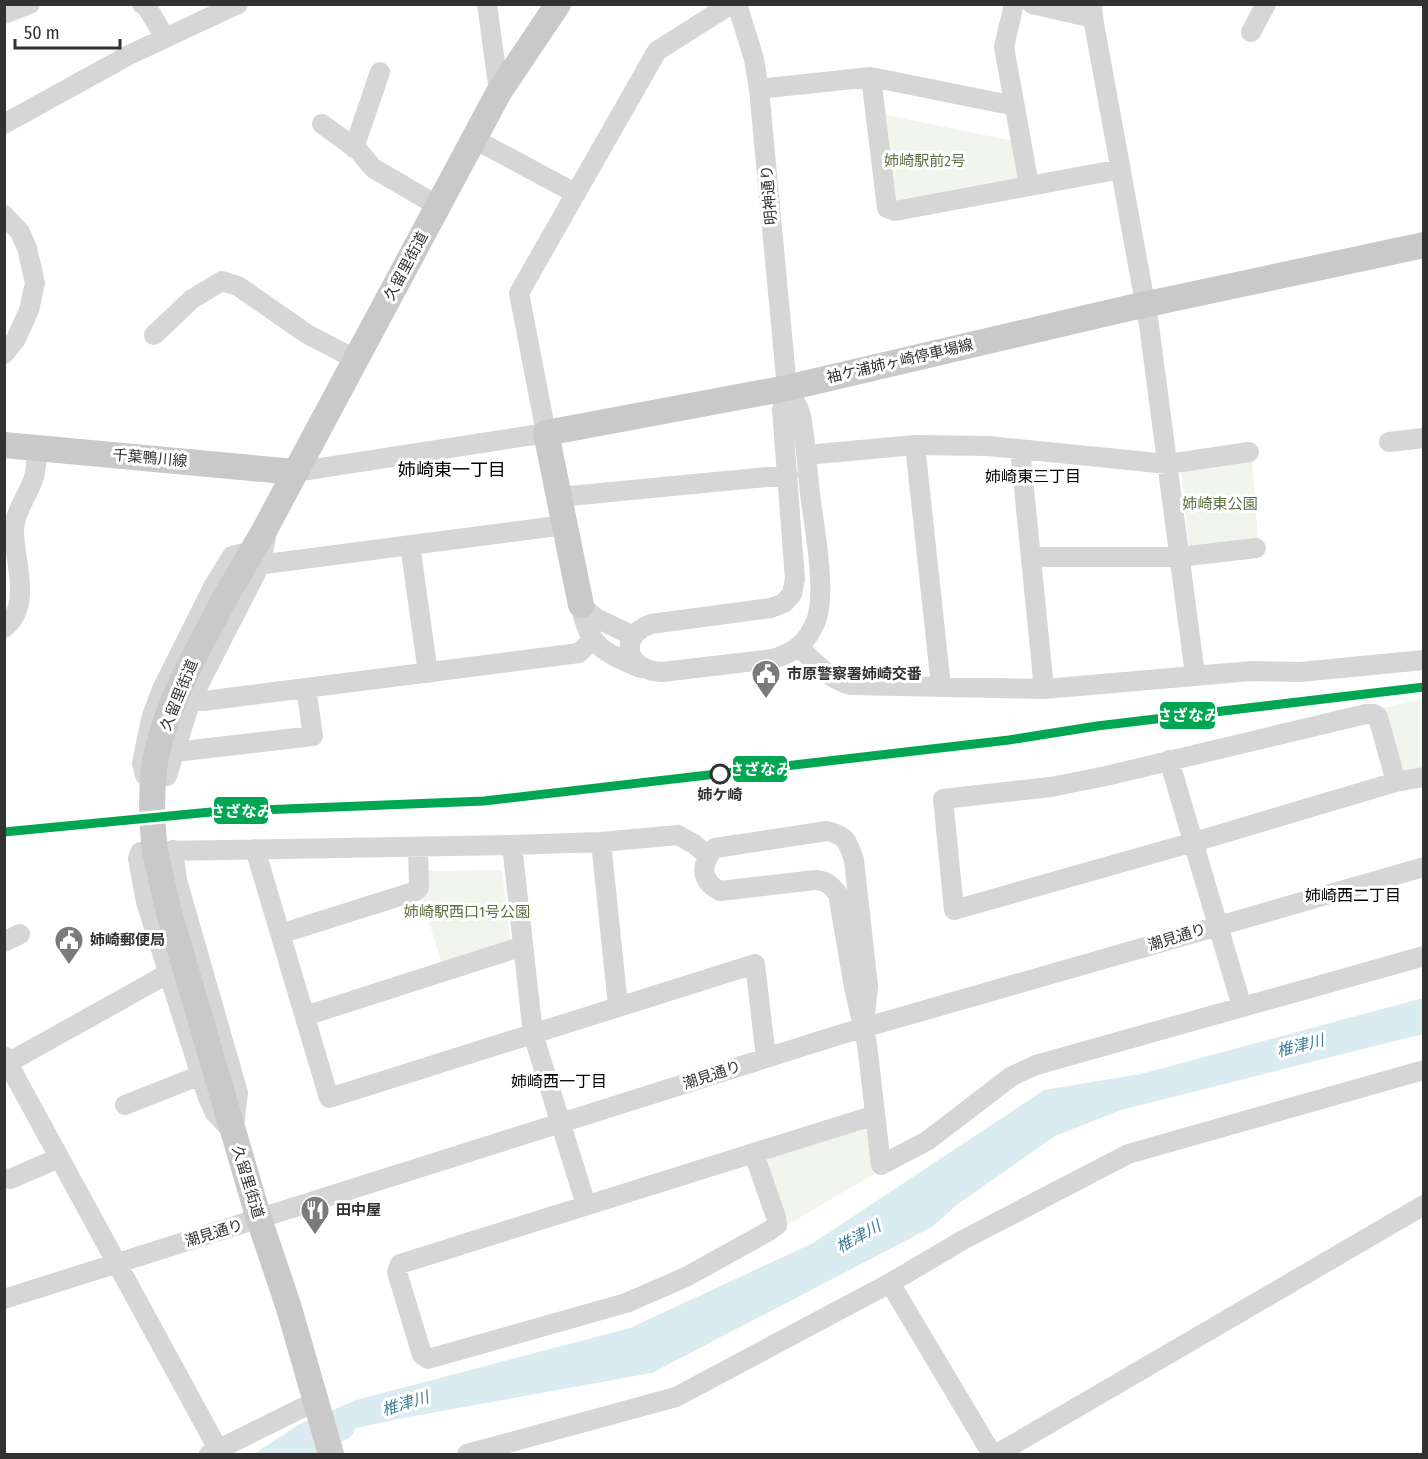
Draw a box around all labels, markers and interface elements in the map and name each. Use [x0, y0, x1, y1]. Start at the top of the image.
scale bar [15, 12, 120, 50]
text: 50 m [24, 22, 60, 44]
park label: 姉崎駅前2号 [884, 152, 966, 170]
street label: 明神通り [757, 164, 781, 226]
street label: 久留里街道 [380, 229, 432, 303]
street label: 袖ケ浦姉ヶ崎停車場線 [825, 335, 975, 387]
street label: 千葉鴨川線 [112, 446, 188, 470]
district label: 姉崎東一丁目 [398, 459, 506, 481]
district label: 姉崎東三丁目 [985, 467, 1081, 486]
park label: 姉崎東公園 [1182, 495, 1258, 513]
street label: 久留里街道 [157, 657, 201, 733]
public building icon: 市原警察署姉崎交番 [750, 658, 782, 700]
place label: 市原警察署姉崎交番 [787, 665, 922, 683]
line badge: さざなみ [1159, 701, 1216, 730]
text: さざなみ [1156, 706, 1220, 725]
line badge: さざなみ [732, 755, 788, 783]
text: さざなみ [728, 760, 792, 779]
marker: 姉ケ崎 [710, 764, 730, 784]
place label: 姉ケ崎 [697, 786, 743, 804]
line badge: さざなみ [213, 796, 269, 825]
text: さざなみ [209, 802, 273, 821]
district label: 姉崎西二丁目 [1305, 886, 1401, 905]
park label: 姉崎駅西口1号公園 [404, 903, 530, 921]
street label: 潮見通り [1146, 920, 1208, 954]
public building icon: 姉崎郵便局 [53, 924, 85, 966]
place label: 姉崎郵便局 [90, 931, 165, 949]
water label: 椎津川 [1275, 1030, 1328, 1061]
street label: 潮見通り [681, 1057, 743, 1093]
district label: 姉崎西一丁目 [511, 1072, 607, 1091]
street label: 久留里街道 [228, 1143, 268, 1221]
restaurant icon: 田中屋 [299, 1194, 331, 1236]
place label: 田中屋 [336, 1201, 381, 1219]
street label: 潮見通り [183, 1216, 245, 1250]
water label: 椎津川 [833, 1216, 886, 1256]
water label: 椎津川 [379, 1387, 433, 1420]

